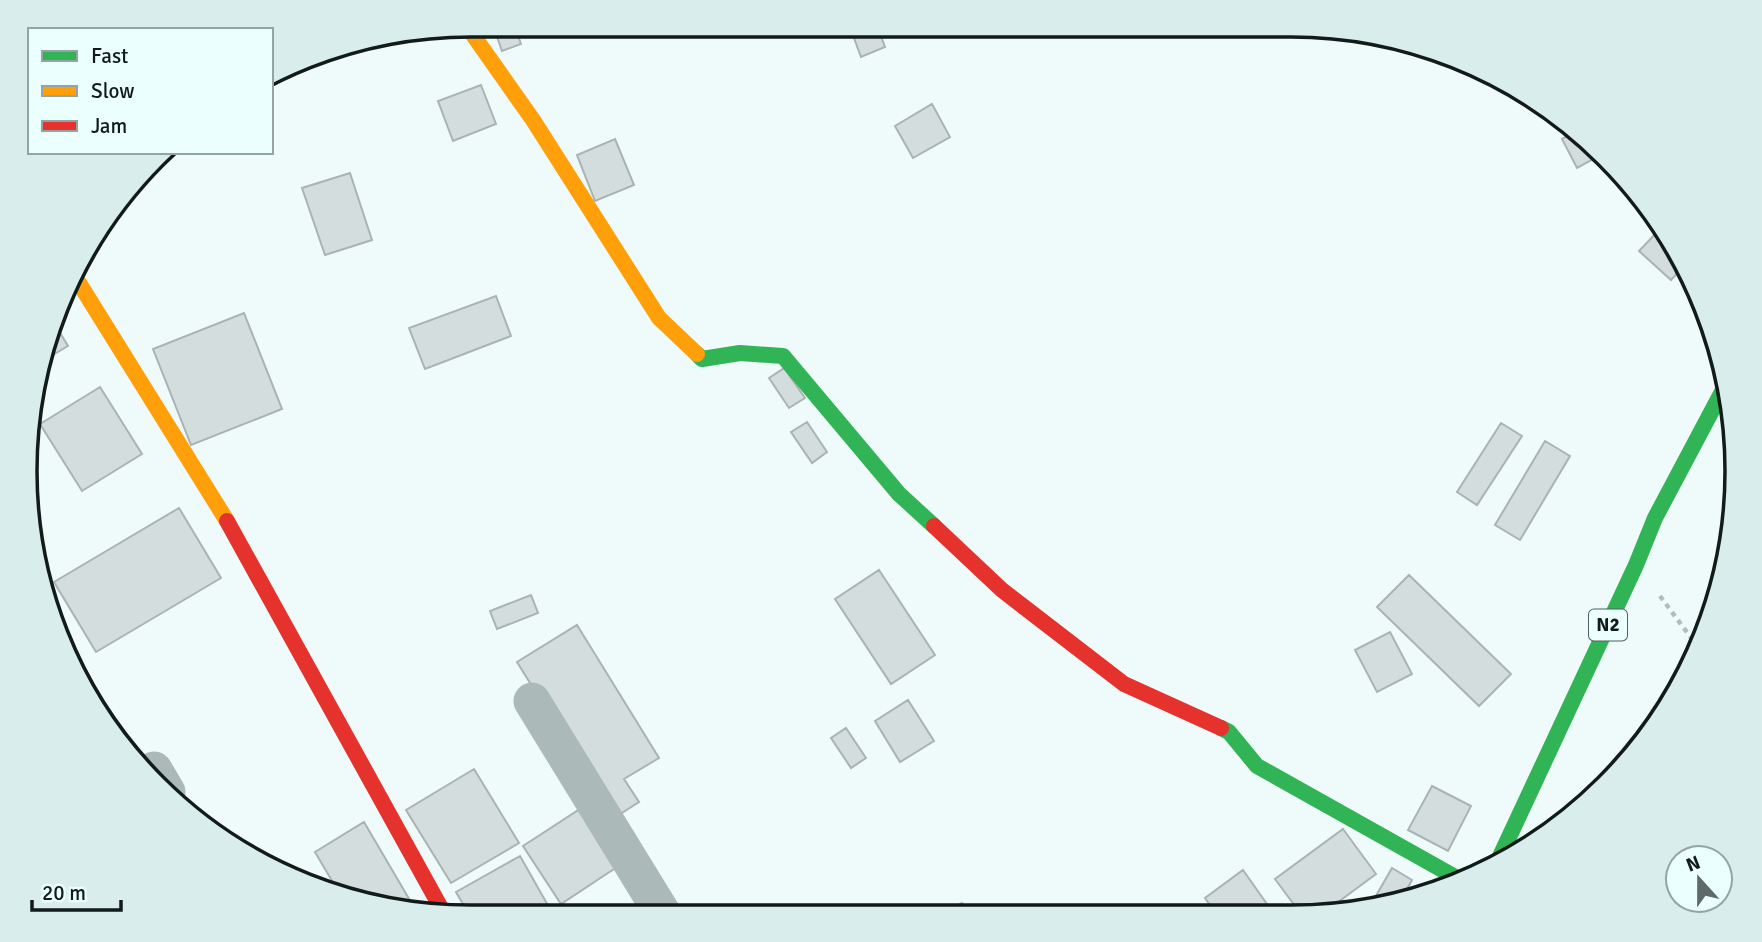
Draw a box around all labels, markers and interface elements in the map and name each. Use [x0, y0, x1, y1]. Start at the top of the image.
legend [28, 28, 273, 154]
text: Fast [91, 43, 128, 69]
text: Slow [91, 78, 135, 104]
text: Jam [91, 113, 127, 139]
road number: N2 [1589, 610, 1627, 640]
north arrow [1664, 844, 1734, 914]
text: N [1683, 850, 1704, 878]
scale bar [32, 869, 121, 913]
text: 20 m [42, 880, 86, 906]

